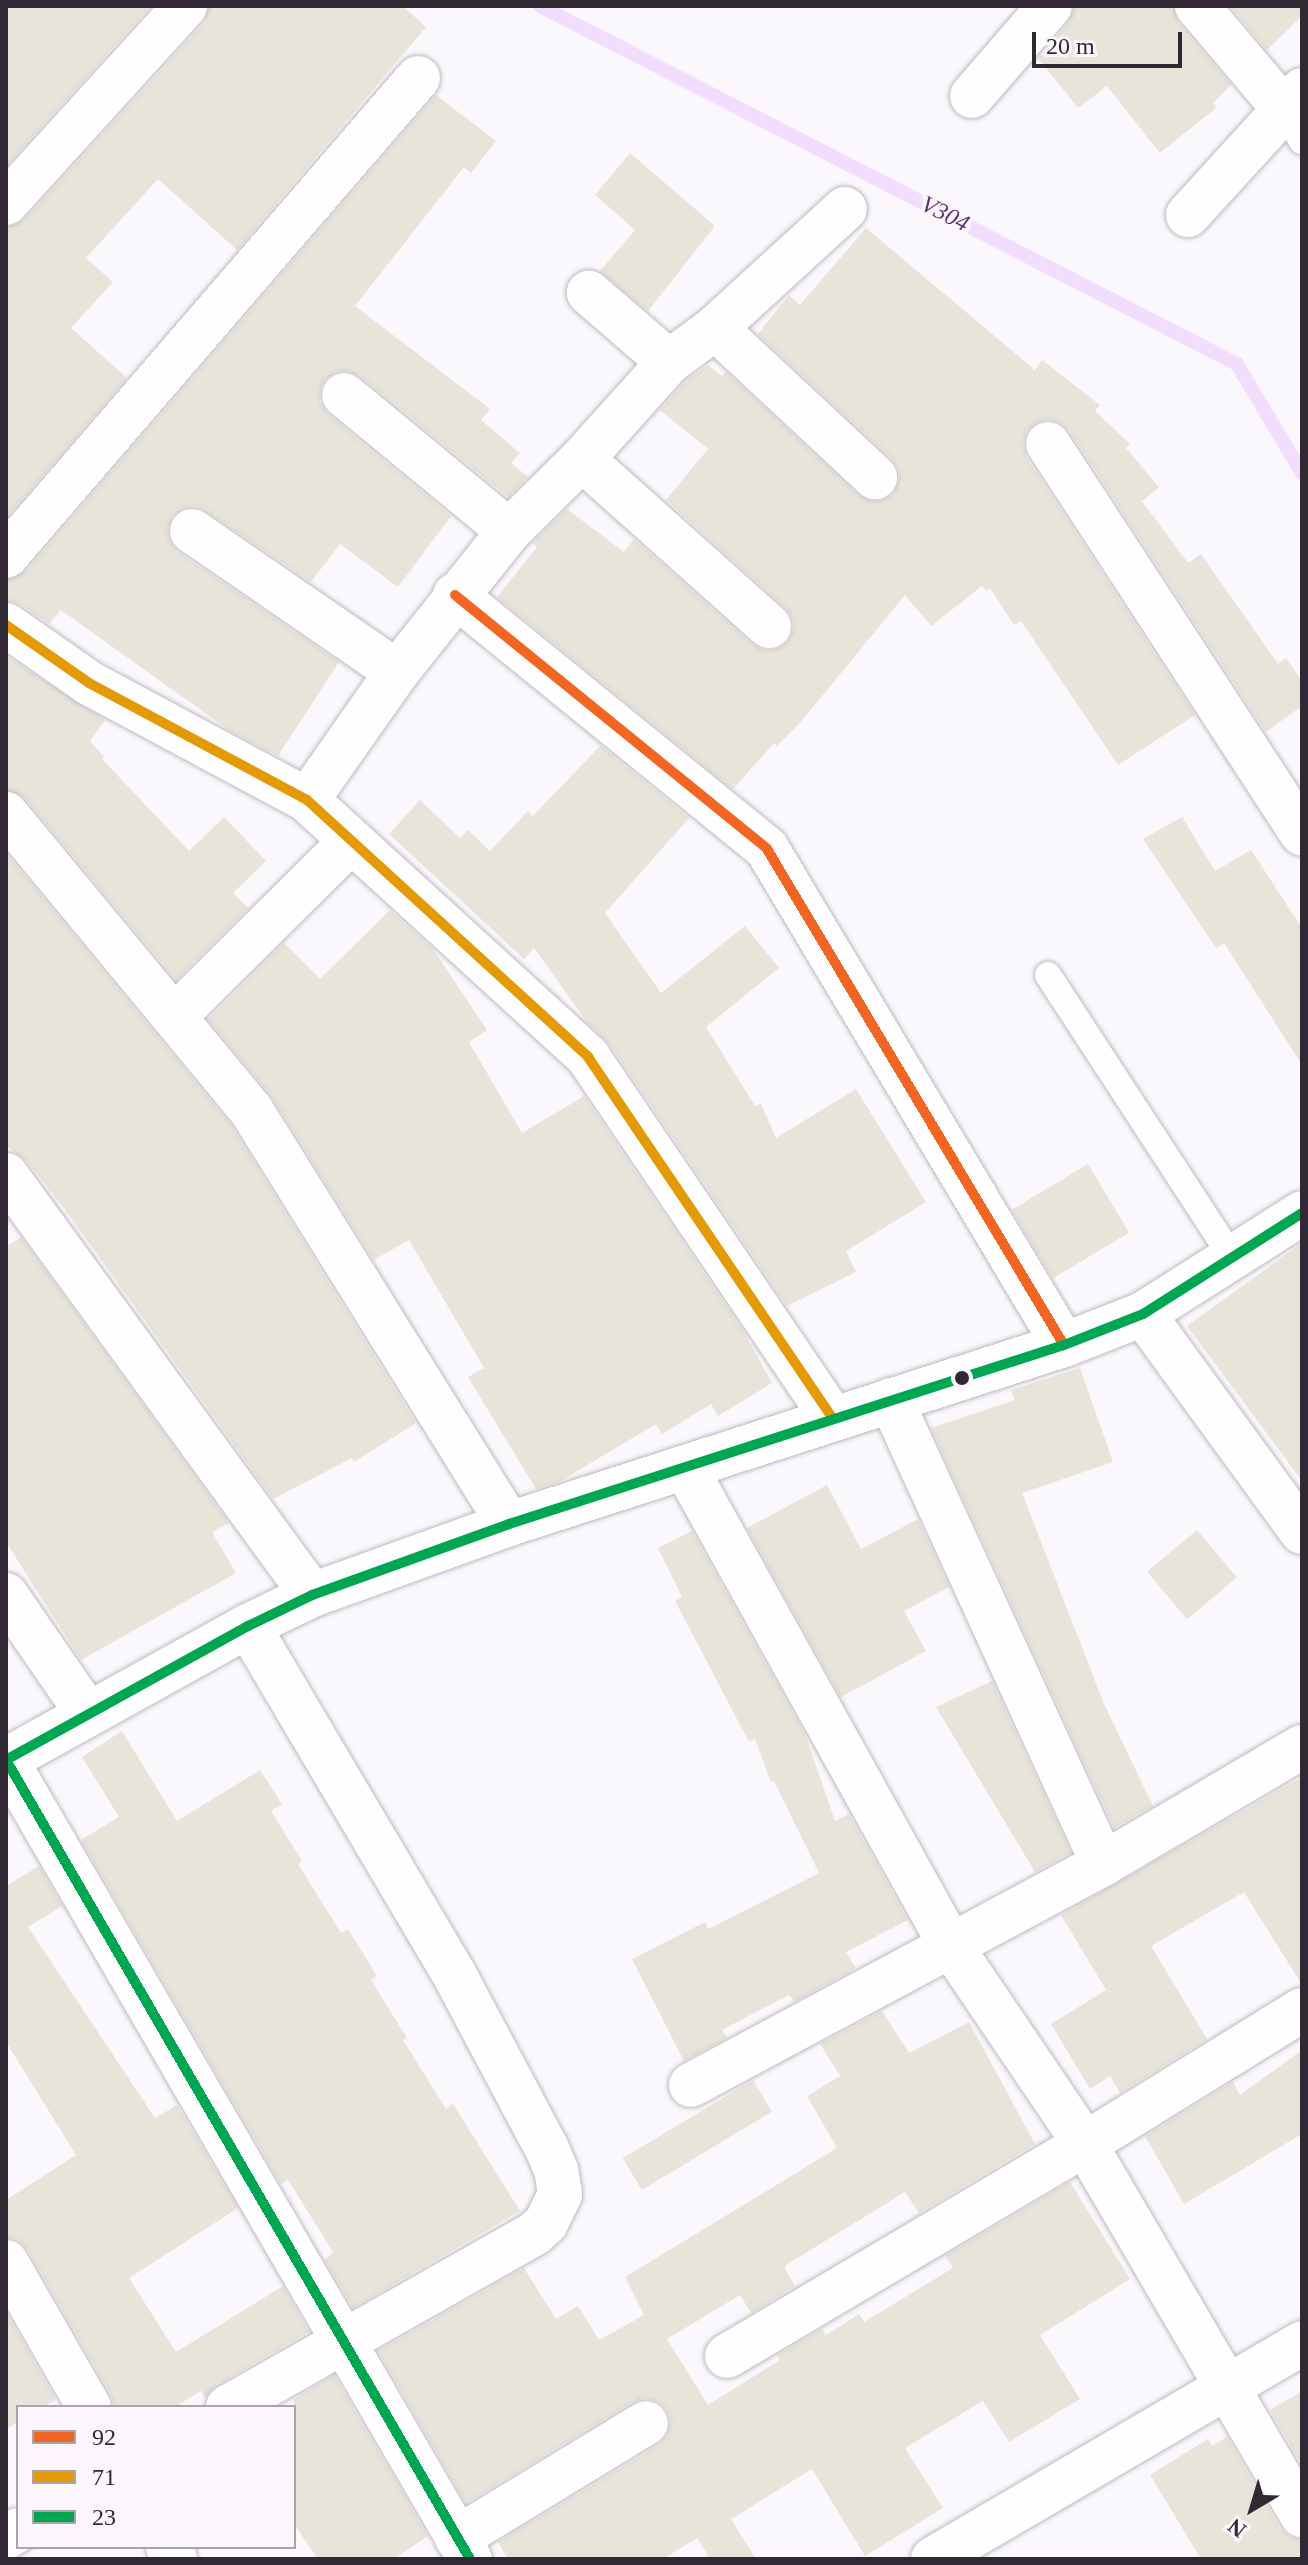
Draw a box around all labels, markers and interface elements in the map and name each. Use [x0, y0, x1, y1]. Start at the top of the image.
scale bar [1036, 16, 1186, 66]
text: 20 m [1046, 33, 1095, 59]
water label: V304 [916, 190, 974, 238]
unlabelled marker [954, 1370, 970, 1386]
legend [16, 2405, 296, 2549]
text: 92 [92, 2424, 116, 2450]
text: 71 [92, 2464, 116, 2490]
north arrow [1212, 2469, 1292, 2549]
text: 23 [92, 2504, 116, 2530]
text: N [1223, 2514, 1251, 2543]

